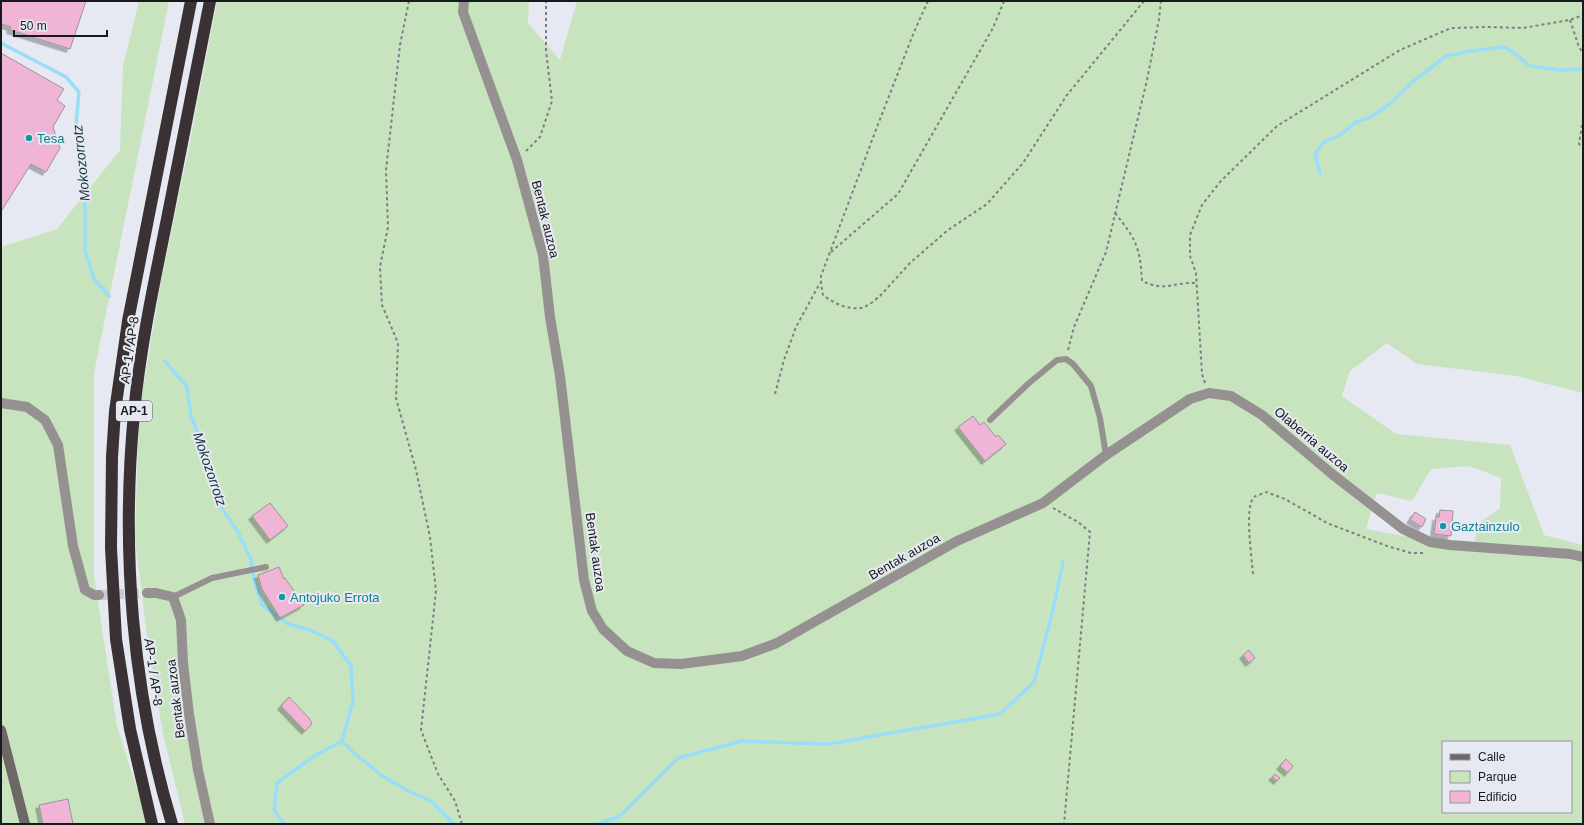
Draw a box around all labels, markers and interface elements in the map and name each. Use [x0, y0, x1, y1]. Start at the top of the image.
scale bar [14, 12, 107, 38]
text: 50 m [20, 19, 47, 33]
water label: Mokozorrotz [69, 124, 93, 202]
place label: Tesa [37, 131, 65, 146]
marker: Tesa [24, 133, 34, 143]
street label: Bentak auzoa [529, 179, 563, 260]
street label: AP-1 / AP-8 [117, 315, 142, 385]
road number: AP-1 [116, 401, 152, 421]
street label: Olaberria auzoa [1271, 404, 1353, 475]
water label: Mokozorrotz [190, 430, 230, 508]
street label: Bentak auzoa [583, 512, 609, 593]
place label: Gaztainzulo [1451, 519, 1520, 534]
marker: Gaztainzulo [1438, 521, 1448, 531]
street label: Bentak auzoa [866, 530, 943, 583]
place label: Antojuko Errota [290, 590, 380, 605]
marker: Antojuko Errota [277, 592, 287, 602]
street label: AP-1 / AP-8 [141, 637, 166, 707]
street label: Bentak auzoa [163, 658, 188, 739]
legend [1442, 741, 1572, 813]
text: Calle [1478, 750, 1506, 764]
text: Parque [1478, 770, 1517, 784]
text: Edificio [1478, 790, 1517, 804]

